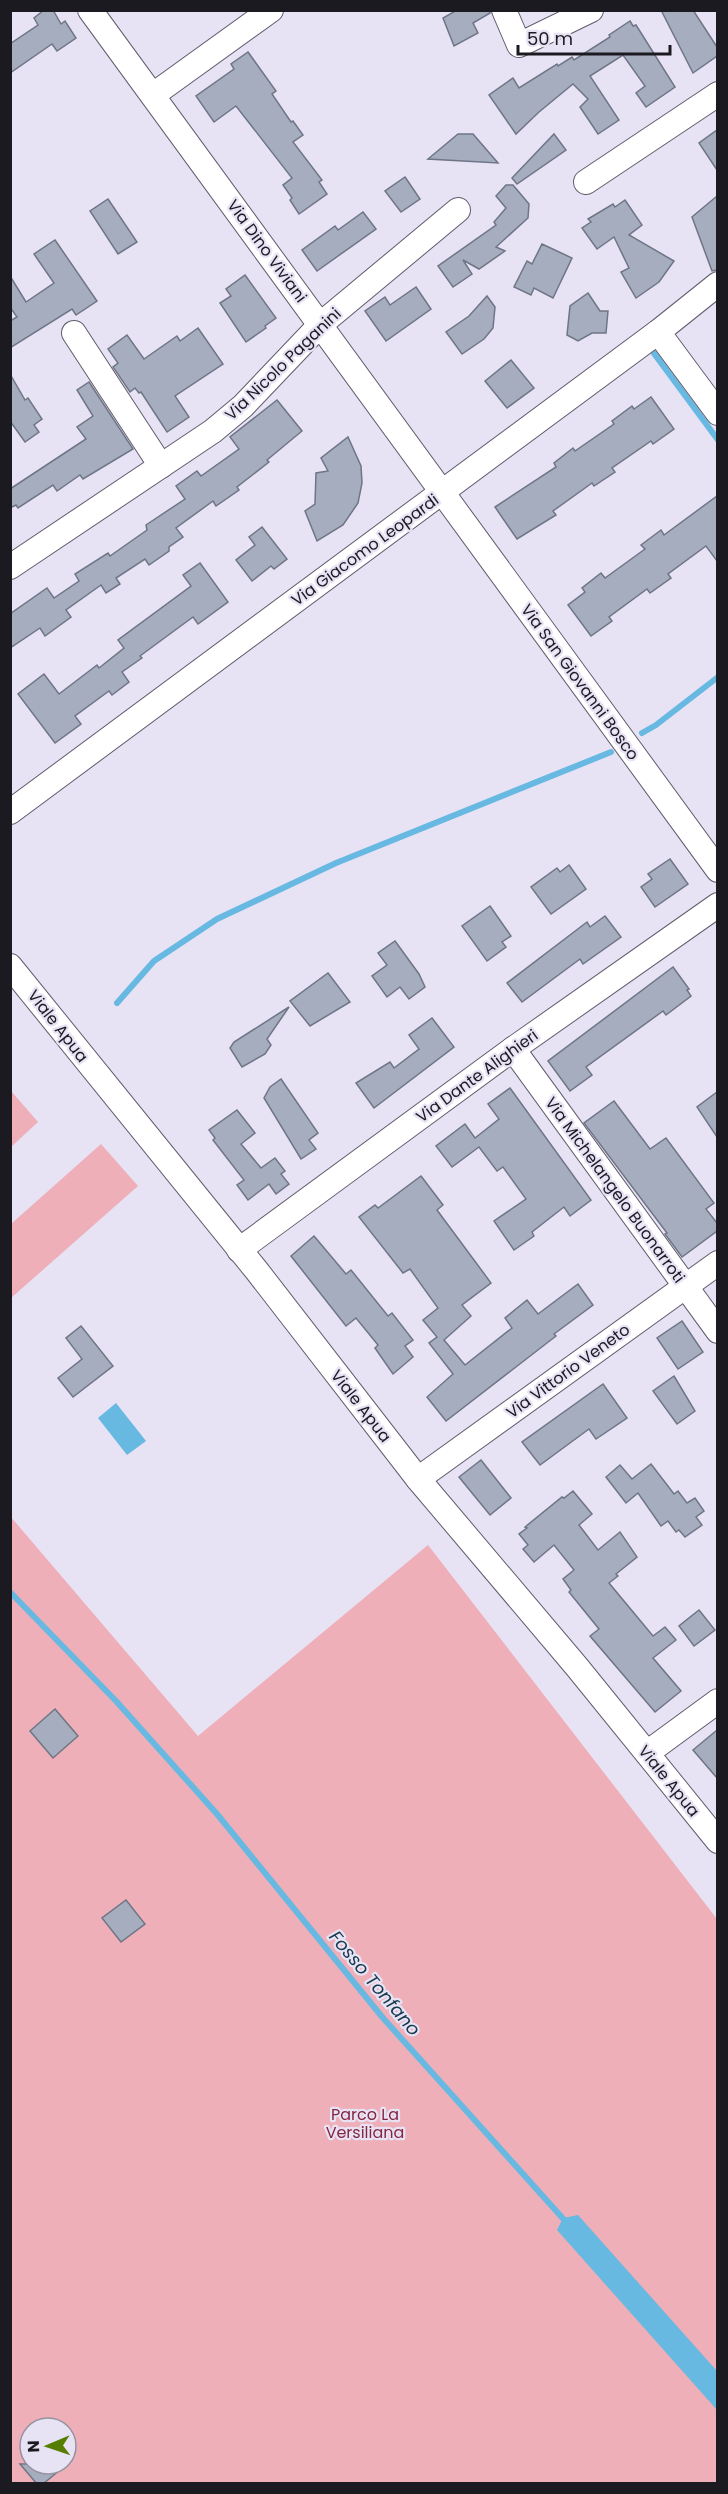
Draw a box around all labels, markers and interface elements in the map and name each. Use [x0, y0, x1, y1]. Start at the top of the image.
scale bar [518, 18, 670, 56]
text: 50 m [527, 26, 573, 51]
street label: Via Dino Viviani [222, 195, 312, 307]
street label: Via Nicolo Paganini [220, 302, 346, 426]
street label: Via Giacomo Leopardi [286, 489, 444, 611]
street label: Via San Giovanni Bosco [515, 599, 645, 765]
street label: Viale Apua [22, 985, 94, 1067]
street label: Via Dante Alighieri [411, 1024, 543, 1128]
street label: Via Michelangelo Buonarroti [540, 1092, 690, 1288]
street label: Via Vittorio Veneto [501, 1318, 635, 1424]
street label: Viale Apua [325, 1365, 397, 1447]
street label: Viale Apua [633, 1740, 705, 1822]
water label: Fosso Tonfano [324, 1925, 426, 2041]
park label: Parco La Versiliana [326, 2103, 404, 2144]
north arrow [18, 2416, 78, 2476]
text: N [22, 2440, 45, 2453]

